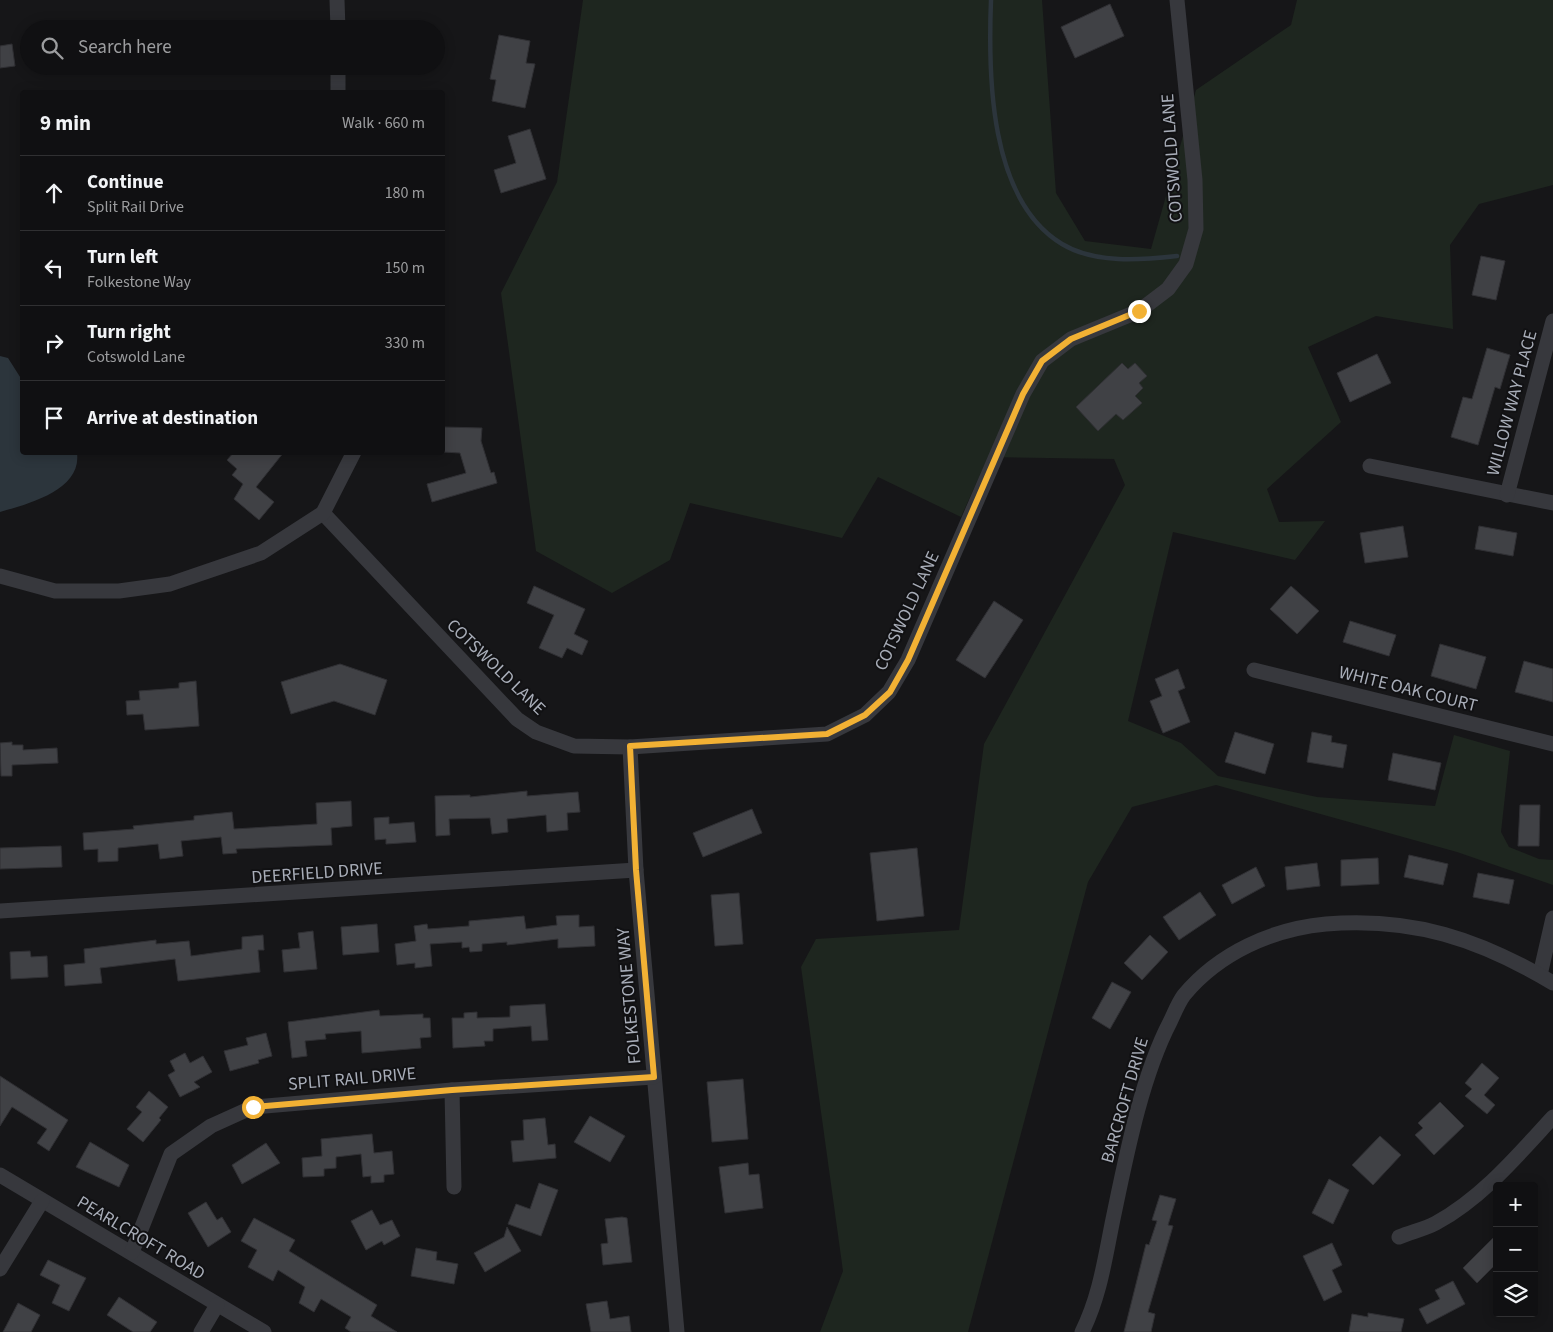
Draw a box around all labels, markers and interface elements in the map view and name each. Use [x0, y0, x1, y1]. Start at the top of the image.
search box [20, 20, 445, 75]
icon: search [38, 34, 66, 62]
text: Search here [78, 34, 172, 61]
street label: COTSWOLD LANE [1155, 93, 1189, 223]
text: 9 min [40, 108, 91, 138]
text: Walk · 660 m [342, 112, 425, 134]
text: Continue [87, 169, 164, 196]
icon: ahead [40, 179, 68, 207]
text: 180 m [385, 182, 425, 204]
text: Split Rail Drive [87, 196, 184, 218]
text: Turn left [87, 244, 158, 271]
icon: left [40, 254, 68, 282]
text: 150 m [385, 257, 425, 279]
text: Folkestone Way [87, 271, 191, 293]
route end [1128, 300, 1151, 323]
text: Turn right [87, 319, 171, 346]
street label: WILLOW WAY PLACE [1481, 327, 1543, 479]
icon: right [40, 329, 68, 357]
text: 330 m [385, 332, 425, 354]
text: Cotswold Lane [87, 346, 185, 368]
icon: arrive [40, 404, 68, 432]
text: Arrive at destination [87, 405, 258, 432]
street label: COTSWOLD LANE [868, 547, 946, 675]
street label: COTSWOLD LANE [441, 613, 551, 721]
street label: WHITE OAK COURT [1336, 660, 1480, 718]
street label: DEERFIELD DRIVE [250, 856, 384, 890]
street label: FOLKESTONE WAY [611, 926, 647, 1065]
street label: BARCROFT DRIVE [1095, 1034, 1155, 1166]
street label: SPLIT RAIL DRIVE [287, 1061, 417, 1097]
route start [242, 1096, 265, 1119]
map controls [1493, 1182, 1538, 1317]
button: + [1493, 1182, 1538, 1227]
street label: PEARLCROFT ROAD [72, 1190, 210, 1286]
button: − [1493, 1227, 1538, 1272]
button: layers [1493, 1272, 1538, 1317]

